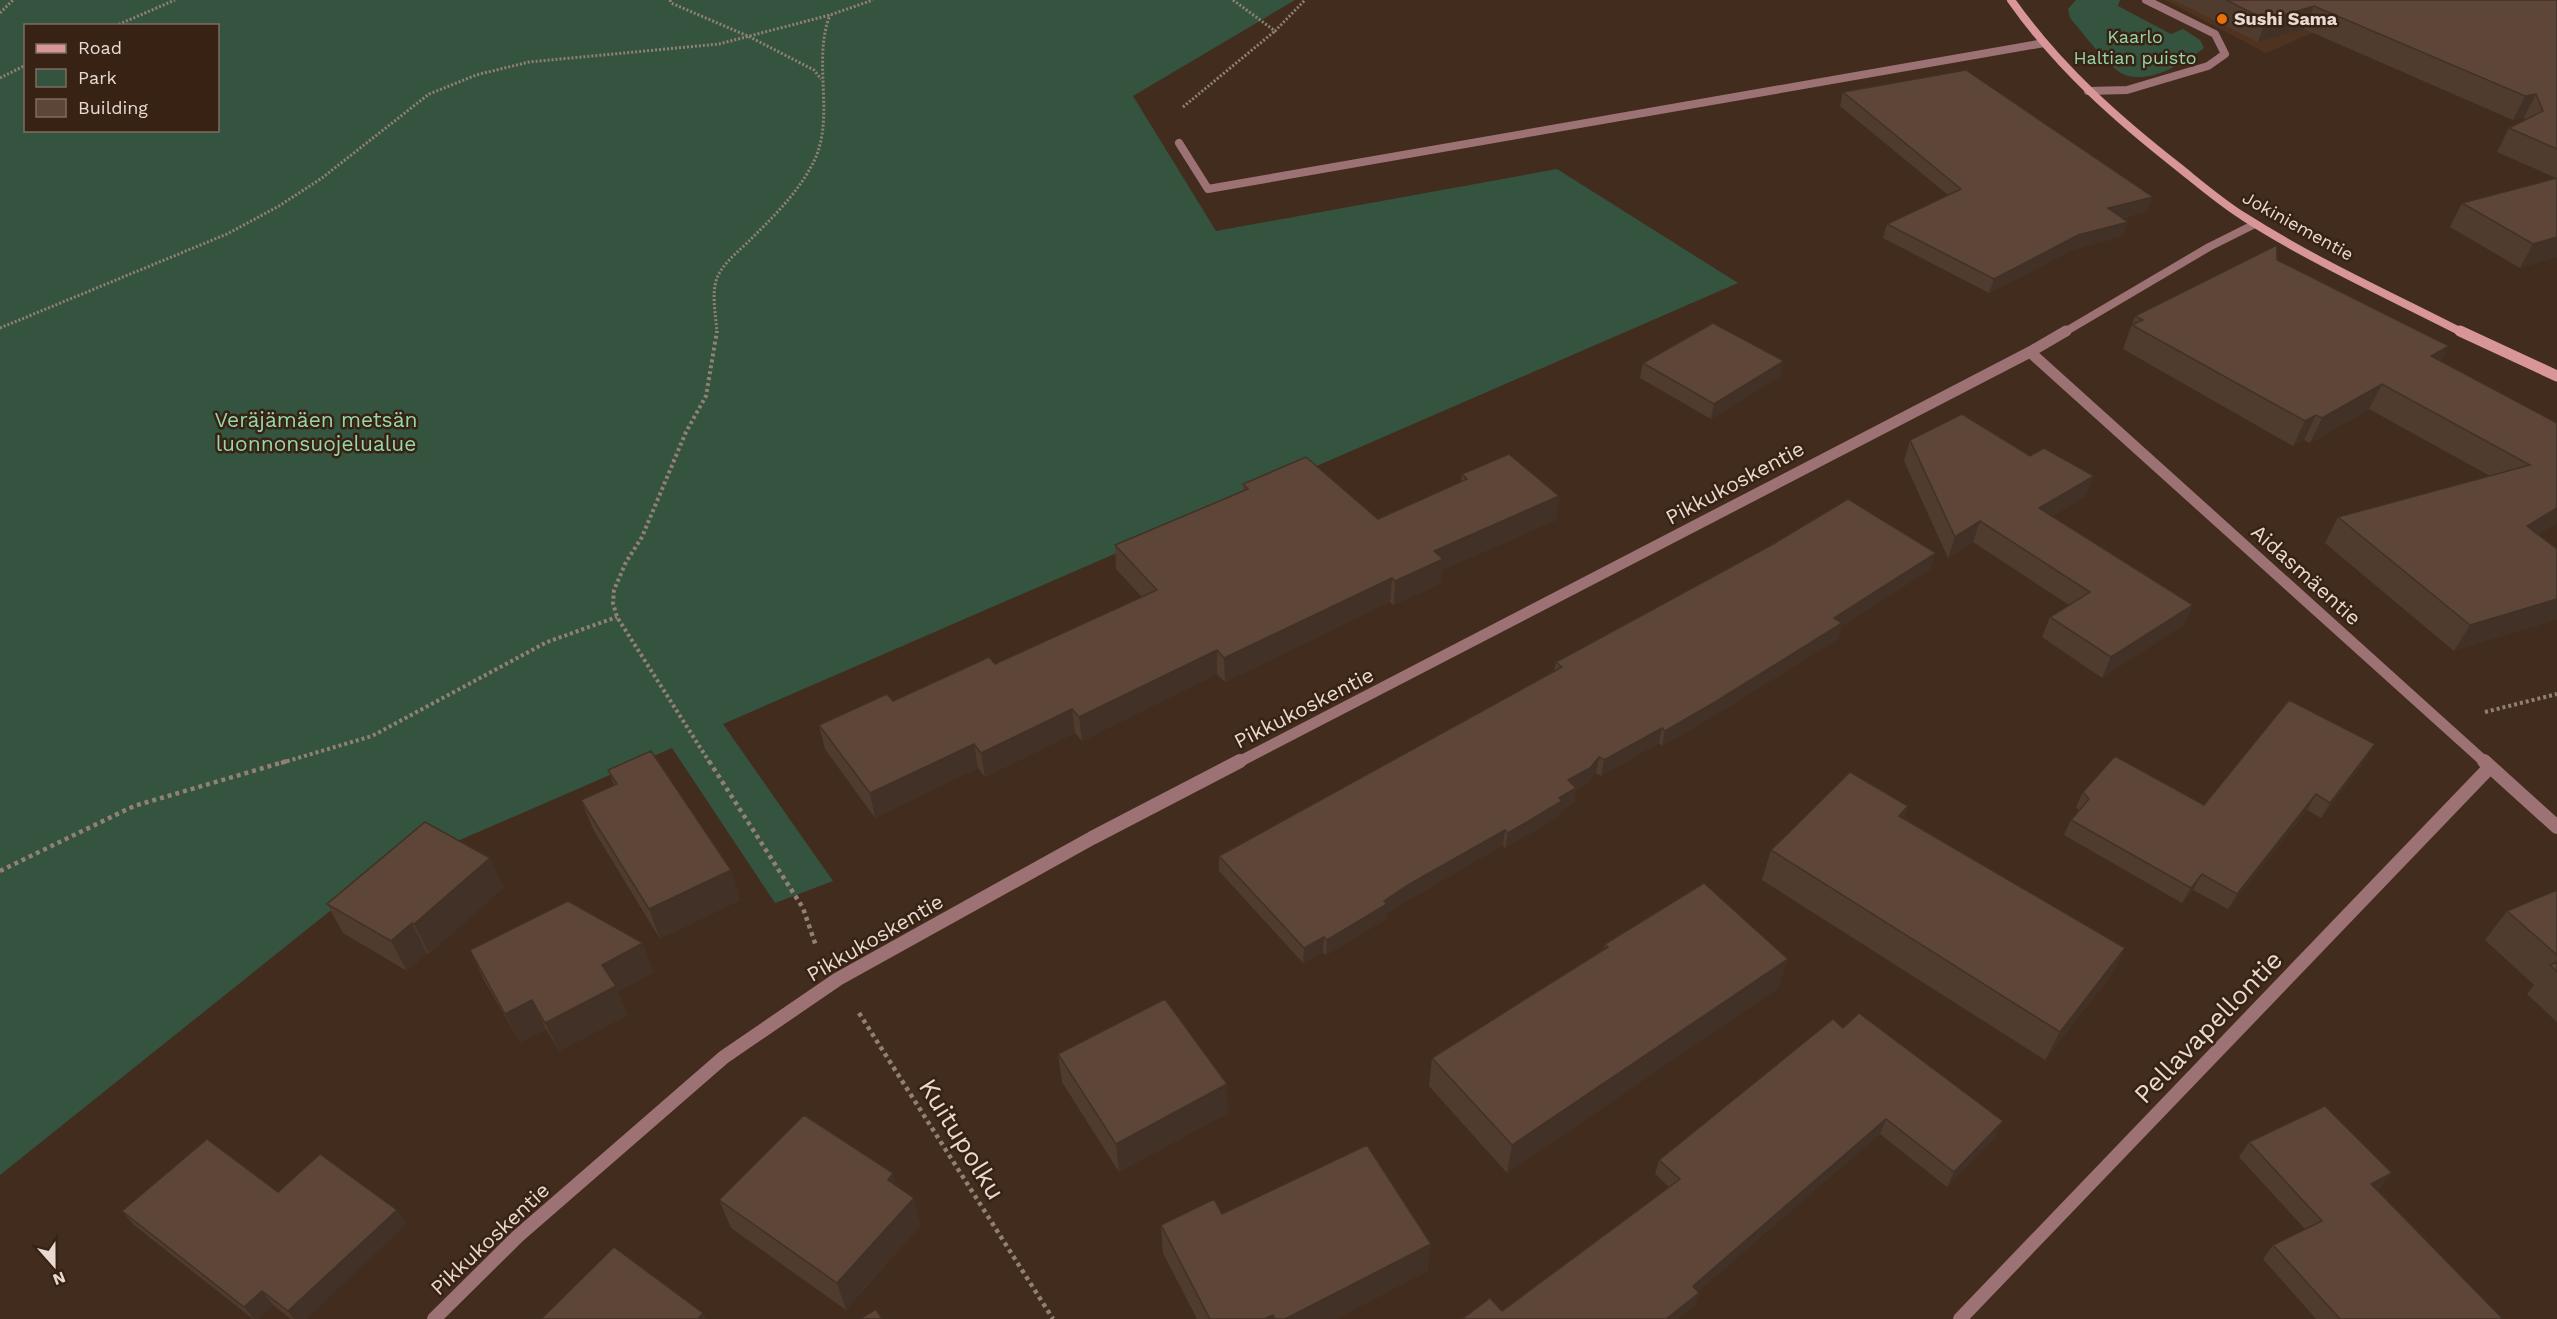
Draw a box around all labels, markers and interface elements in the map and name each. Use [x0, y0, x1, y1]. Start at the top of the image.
place label: Sushi Sama [2234, 8, 2338, 29]
marker: Sushi Sama [2215, 12, 2229, 26]
legend [24, 24, 219, 132]
park label: Kaarlo Haltian puisto [2073, 26, 2197, 68]
text: Road [78, 37, 122, 58]
text: Park [78, 67, 117, 88]
text: Building [78, 97, 148, 118]
street label: Jokiniementie [2239, 186, 2357, 265]
park label: Veräjämäen metsän luonnonsuojelualue [214, 407, 418, 456]
street label: Pikkukoskentie [1661, 436, 1808, 530]
street label: Aidasmäentie [2246, 519, 2366, 630]
street label: Pikkukoskentie [1230, 662, 1378, 754]
street label: Pikkukoskentie [802, 888, 947, 987]
street label: Pellavapellontie [2128, 945, 2288, 1109]
street label: Kuitupolku [913, 1073, 1011, 1205]
street label: Pikkukoskentie [425, 1177, 554, 1300]
north arrow [24, 1235, 84, 1295]
text: N [50, 1268, 68, 1290]

